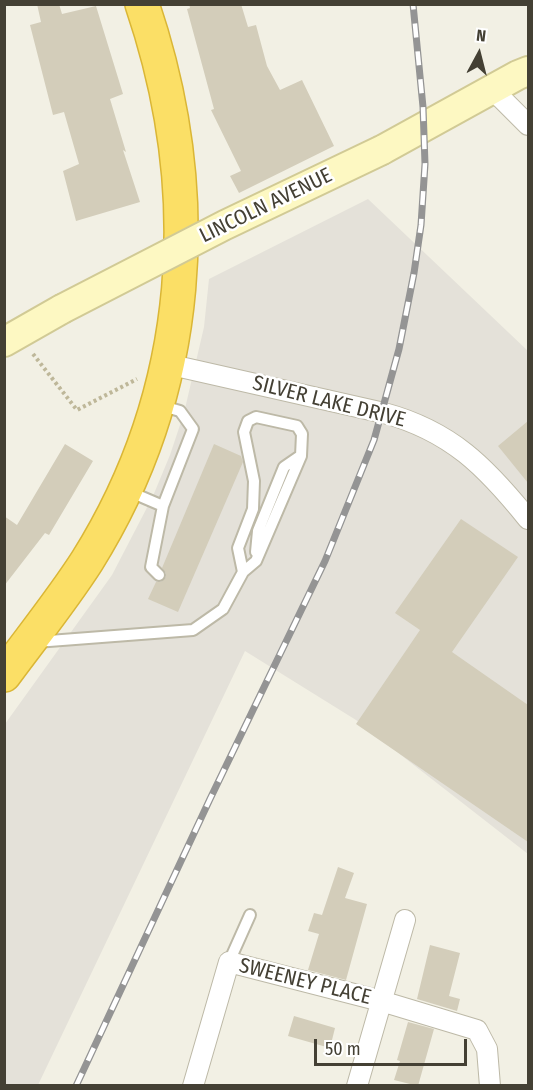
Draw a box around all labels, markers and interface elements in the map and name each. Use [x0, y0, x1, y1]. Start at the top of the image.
north arrow [449, 24, 509, 84]
text: N [475, 26, 487, 46]
street label: LINCOLN AVENUE [196, 163, 336, 249]
street label: SILVER LAKE DRIVE [250, 371, 408, 433]
street label: SWEENEY PLACE [236, 953, 374, 1011]
scale bar [317, 1027, 470, 1065]
text: 50 m [325, 1038, 361, 1060]

